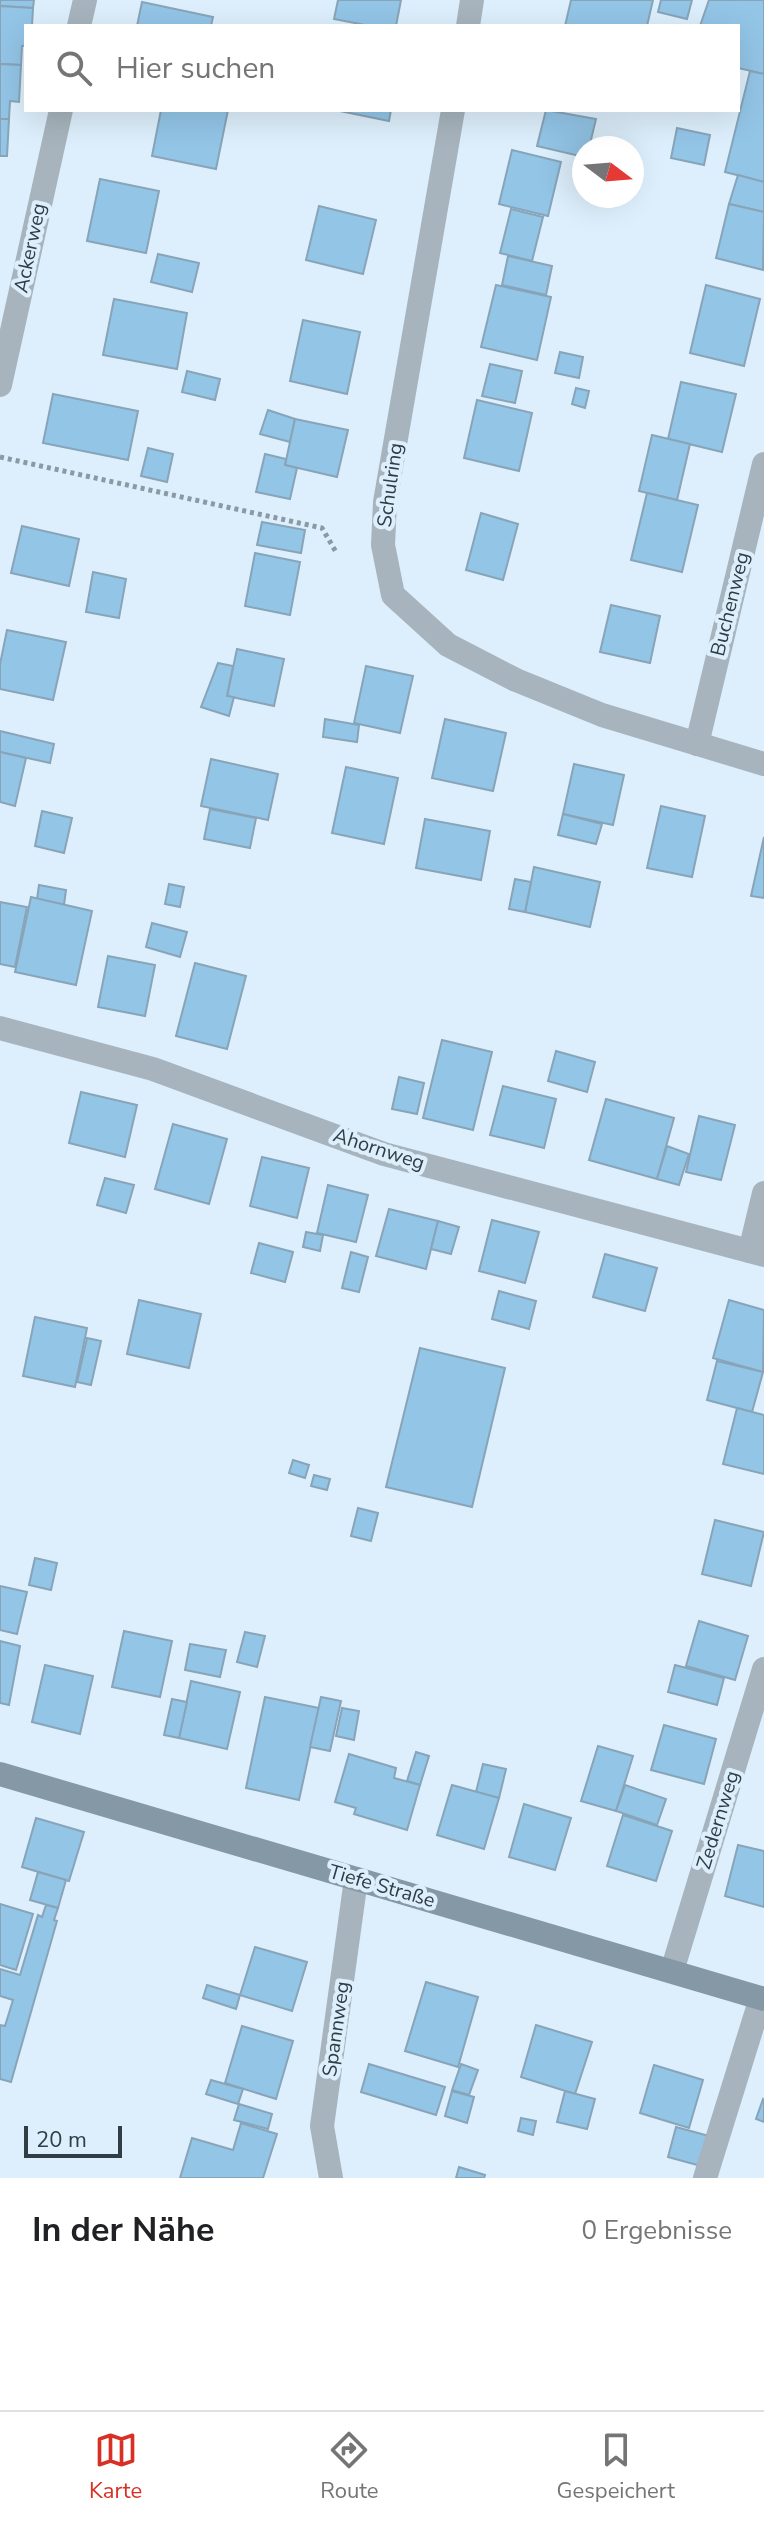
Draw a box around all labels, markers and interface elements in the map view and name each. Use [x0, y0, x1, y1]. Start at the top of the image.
search box [24, 24, 740, 112]
icon: search [52, 46, 96, 90]
text: Hier suchen [116, 48, 275, 89]
north arrow [572, 136, 644, 208]
street label: Ackerweg [7, 201, 53, 295]
street label: Schulring [371, 441, 409, 529]
street label: Buchenweg [704, 549, 756, 659]
street label: Ahornweg [330, 1122, 428, 1176]
street label: Zedernweg [690, 1767, 746, 1873]
street label: Tiefe Straße [326, 1858, 438, 1914]
street label: Spannweg [316, 1979, 356, 2079]
scale bar [24, 2122, 122, 2158]
text: 20 m [36, 2125, 87, 2155]
text: In der Nähe [32, 2207, 214, 2253]
text: 0 Ergebnisse [582, 2213, 732, 2248]
tab: Karte [89, 2428, 142, 2506]
tab: Route [320, 2428, 379, 2506]
tab: Gespeichert [557, 2428, 675, 2506]

